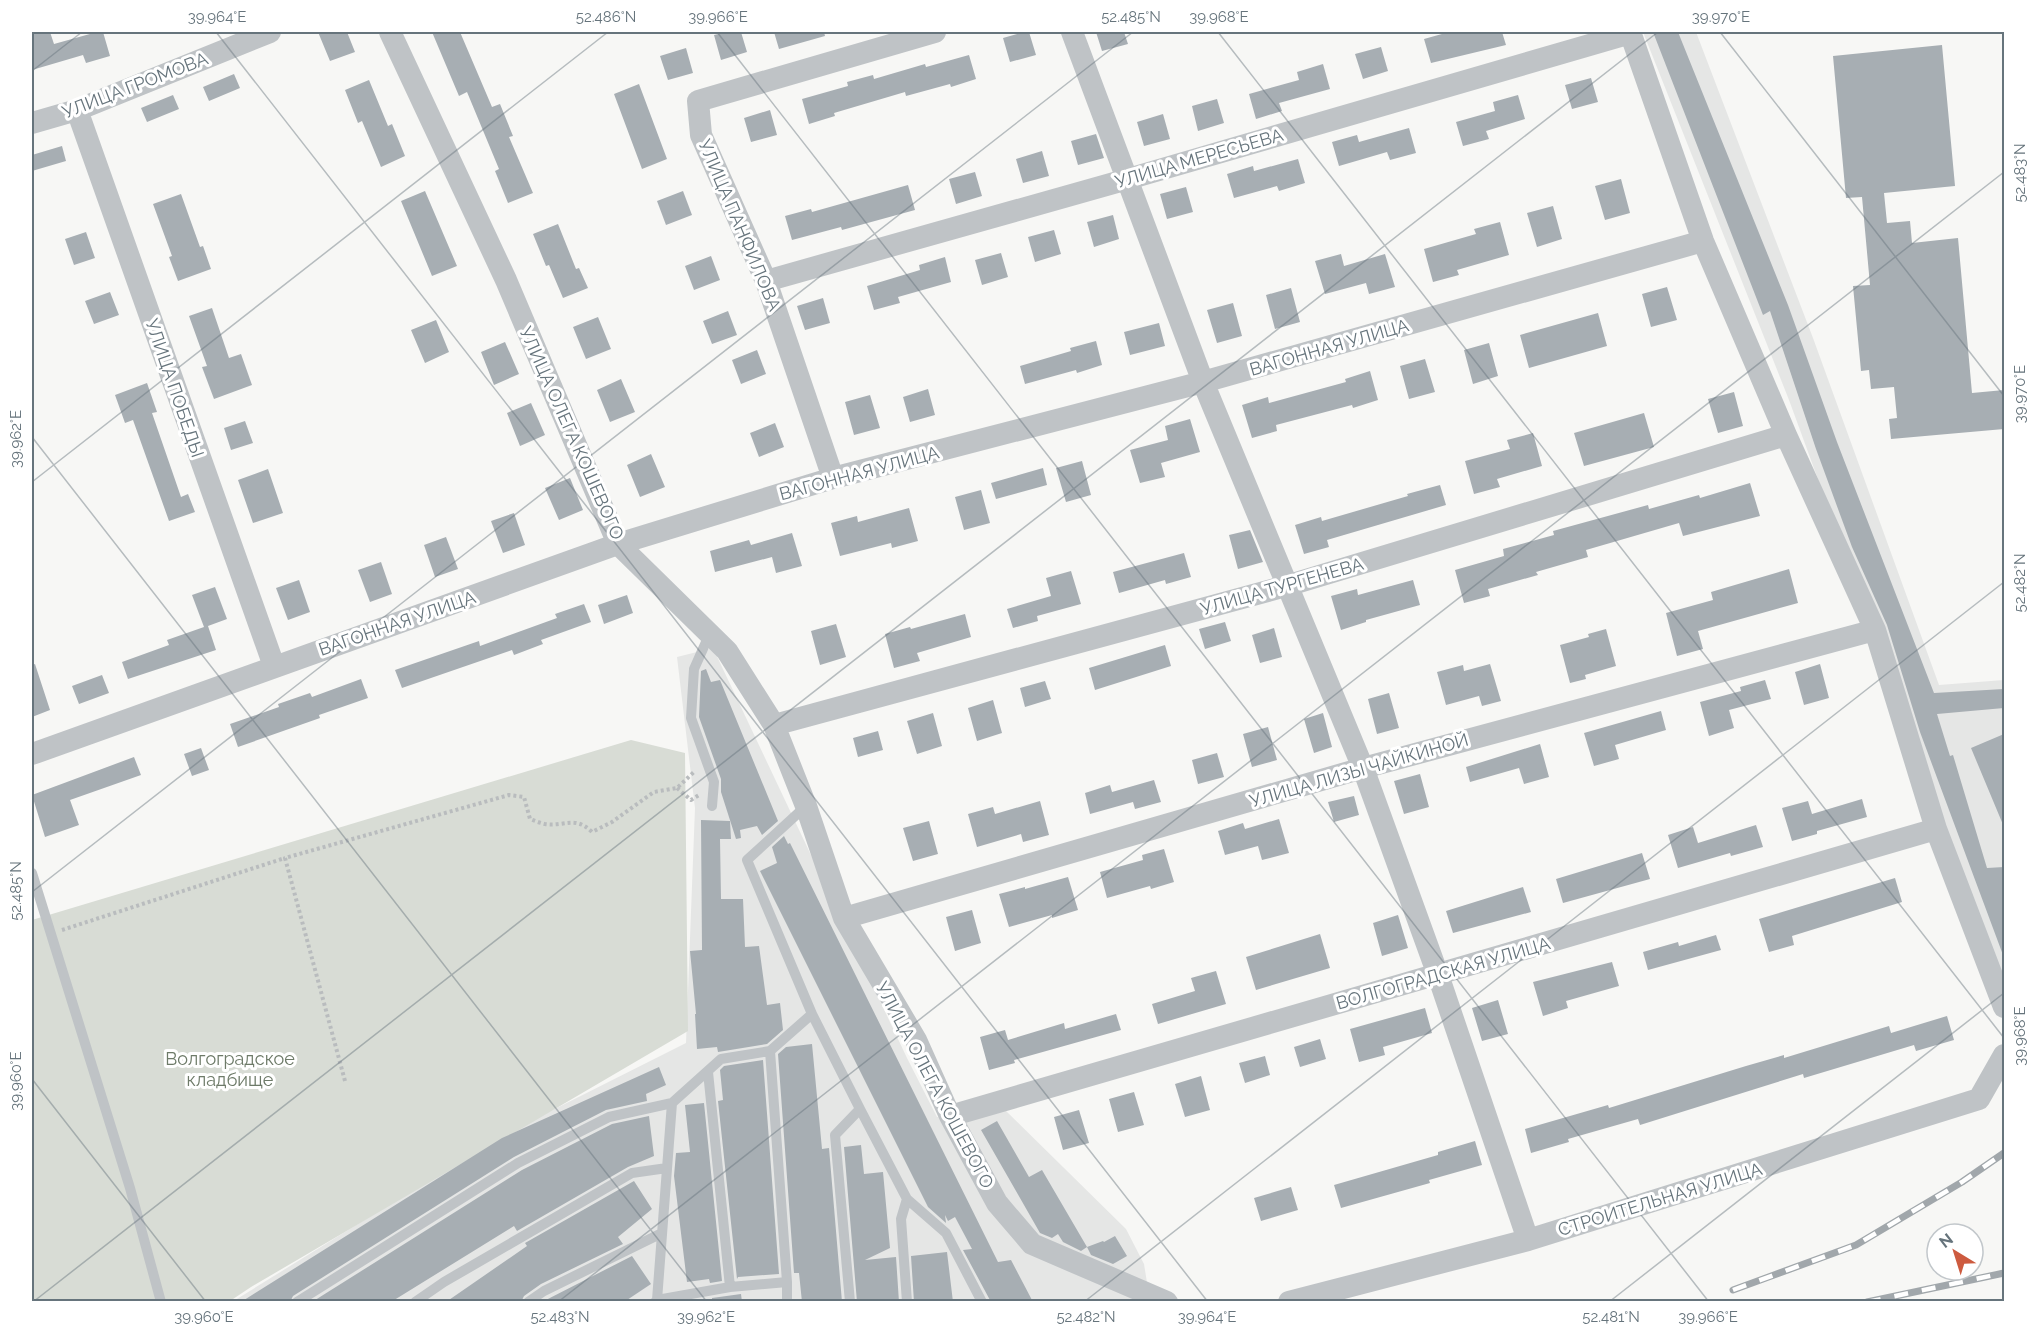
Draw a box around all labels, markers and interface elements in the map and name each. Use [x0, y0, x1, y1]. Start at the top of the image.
text: 39.964°E [188, 8, 246, 26]
text: 52.486°N [576, 8, 636, 26]
text: 39.966°E [688, 8, 748, 26]
text: 52.485°N [1101, 8, 1161, 26]
text: 39.968°E [1189, 8, 1249, 26]
text: 39.970°E [1692, 8, 1750, 26]
street label: УЛИЦА ГРОМОВА [59, 48, 211, 122]
street label: УЛИЦА МЕРЕСЬЕВА [1112, 124, 1286, 192]
street label: УЛИЦА ПАНФИЛОВА [694, 136, 786, 314]
text: 52.483°N [2011, 143, 2029, 203]
street label: ВАГОННАЯ УЛИЦА [1247, 314, 1411, 380]
street label: УЛИЦА ПОБЕДЫ [141, 316, 209, 460]
street label: УЛИЦА ОЛЕГА КОШЕВОГО [515, 323, 629, 543]
text: 39.970°E [2011, 365, 2029, 423]
text: 39.962°E [7, 410, 25, 468]
street label: ВАГОННАЯ УЛИЦА [777, 442, 941, 504]
street label: УЛИЦА ТУРГЕНЕВА [1198, 553, 1366, 619]
text: 52.482°N [2011, 553, 2029, 613]
street label: ВАГОННАЯ УЛИЦА [316, 586, 478, 660]
street label: УЛИЦА ЛИЗЫ ЧАЙКИНОЙ [1247, 729, 1471, 811]
text: 52.485°N [7, 861, 25, 921]
street label: ВОЛГОГРАДСКАЯ УЛИЦА [1333, 932, 1553, 1014]
street label: УЛИЦА ОЛЕГА КОШЕВОГО [872, 978, 998, 1192]
text: 39.968°E [2011, 1006, 2029, 1066]
park label: Волгоградское кладбище [165, 1048, 295, 1090]
text: 39.960°E [7, 1051, 25, 1111]
street label: СТРОИТЕЛЬНАЯ УЛИЦА [1555, 1158, 1765, 1240]
north arrow [1925, 1222, 1985, 1282]
text: N [1935, 1229, 1957, 1252]
text: 39.960°E [174, 1308, 234, 1326]
text: 52.483°N [530, 1308, 590, 1326]
text: 39.962°E [677, 1308, 735, 1326]
text: 52.482°N [1056, 1308, 1116, 1326]
text: 39.964°E [1178, 1308, 1236, 1326]
text: 52.481°N [1582, 1308, 1640, 1326]
text: 39.966°E [1678, 1308, 1738, 1326]

